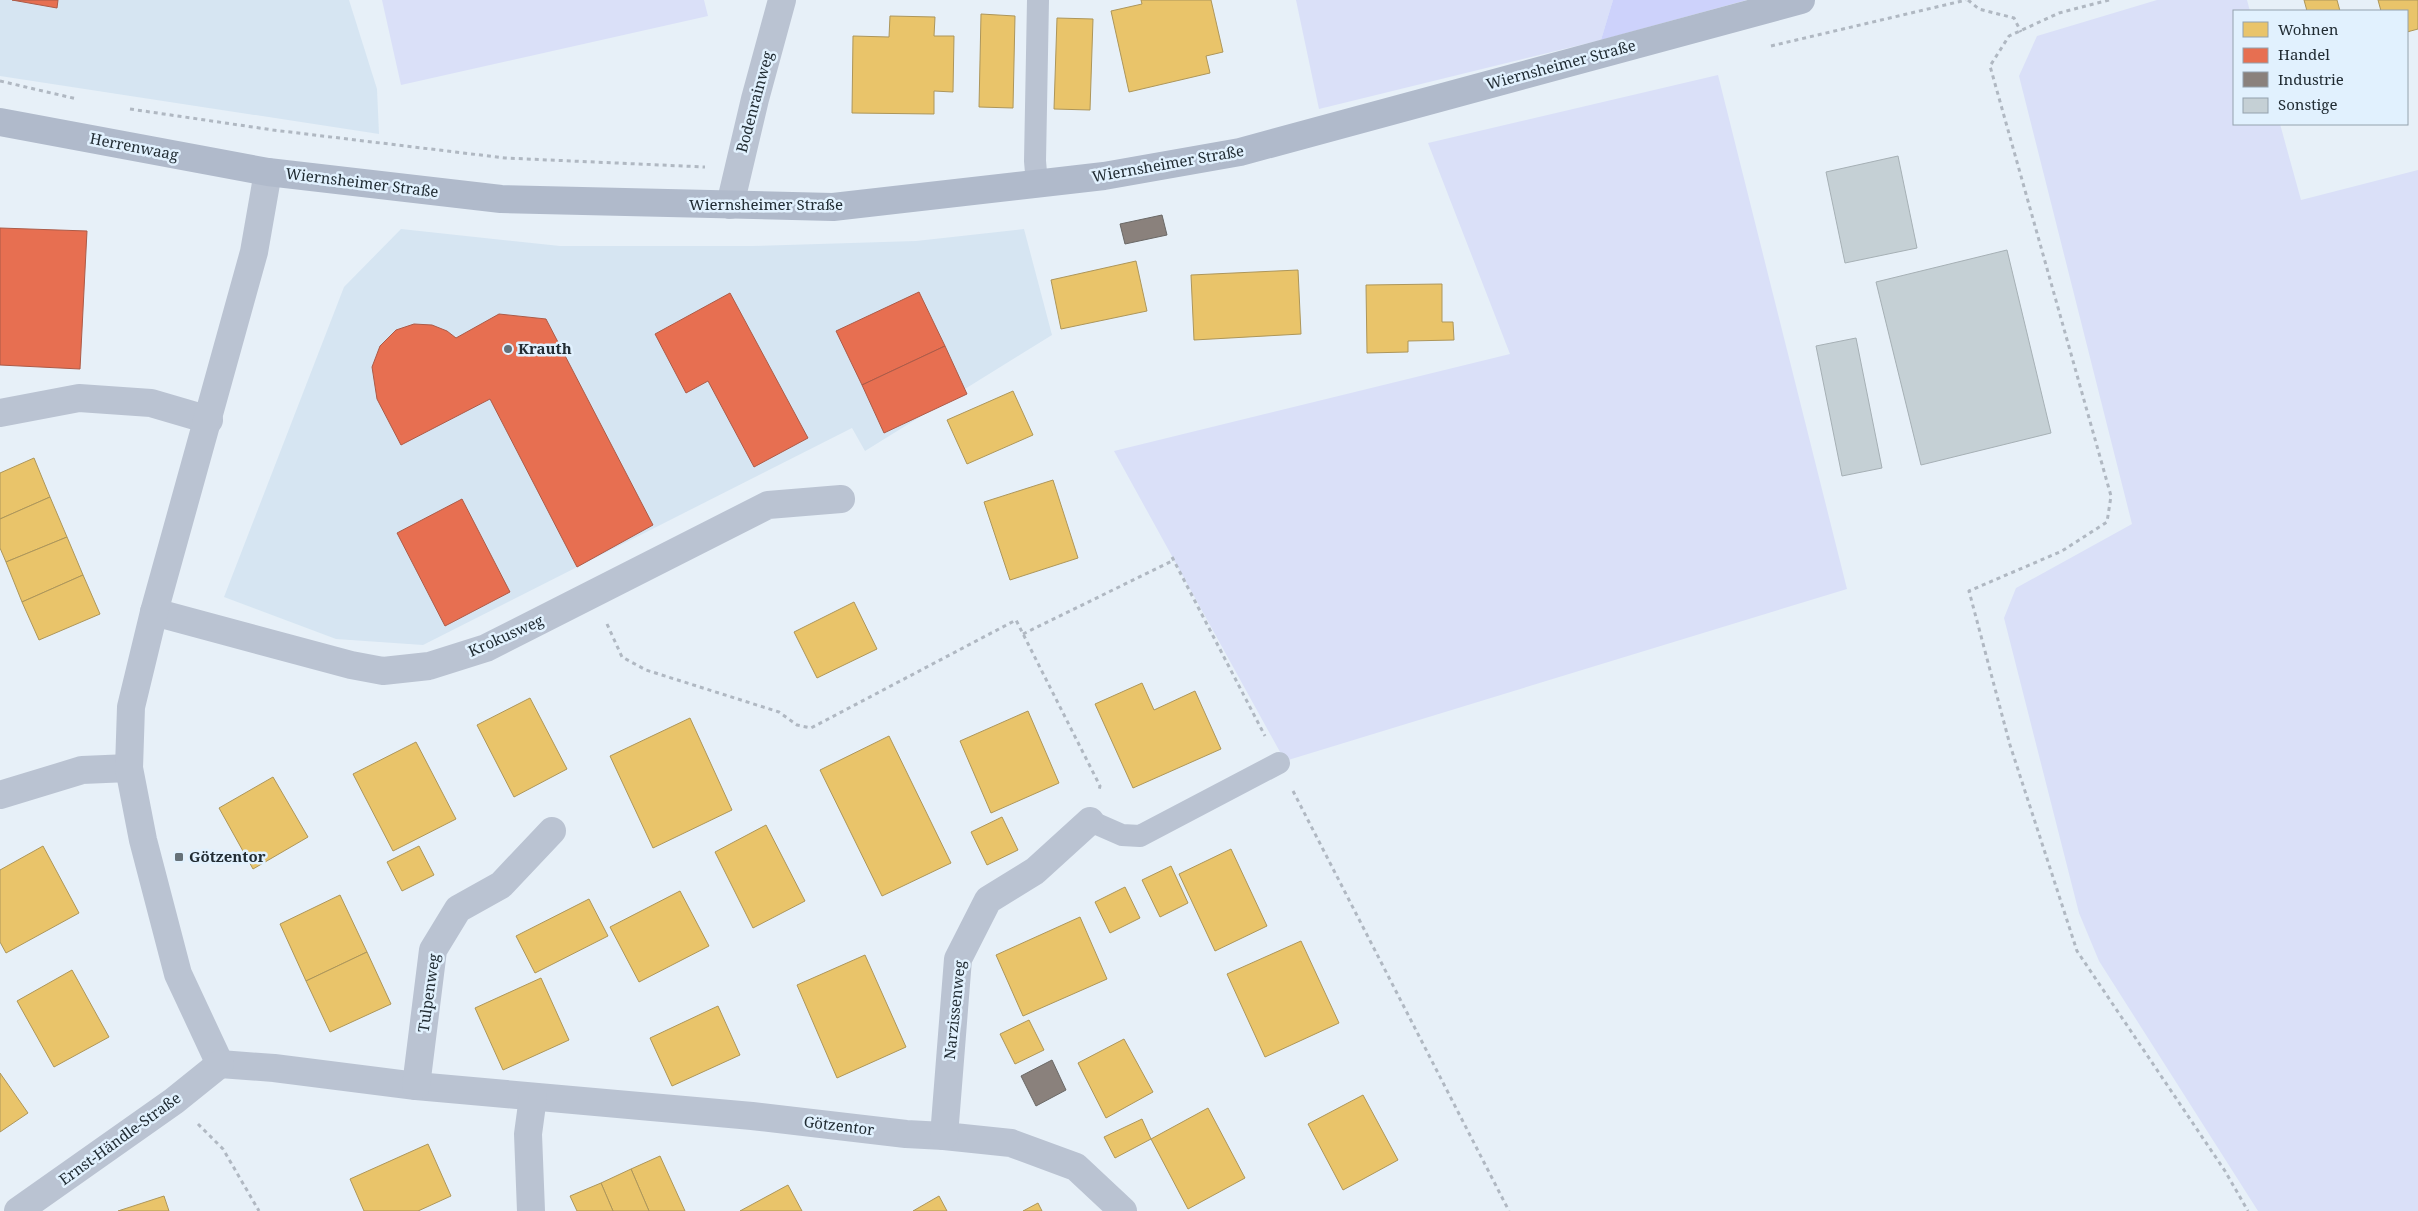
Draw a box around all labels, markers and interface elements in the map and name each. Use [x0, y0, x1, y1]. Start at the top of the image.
legend [2233, 10, 2408, 125]
text: Wohnen [2278, 19, 2339, 39]
street label: Wiernsheimer Straße [1484, 34, 1638, 94]
text: Handel [2278, 44, 2330, 64]
street label: Bodenrainweg [731, 49, 777, 155]
text: Industrie [2278, 69, 2344, 89]
text: Sonstige [2278, 94, 2337, 114]
street label: Herrenwaag [88, 128, 180, 164]
street label: Wiernsheimer Straße [1090, 140, 1245, 186]
street label: Wiernsheimer Straße [285, 163, 440, 201]
street label: Wiernsheimer Straße [689, 194, 843, 214]
place label: Krauth [518, 338, 572, 358]
marker: Krauth [502, 343, 514, 355]
street label: Krokusweg [465, 610, 546, 661]
place label: Götzentor [189, 846, 266, 866]
marker: Götzentor [173, 851, 185, 863]
street label: Tulpenweg [413, 952, 443, 1034]
street label: Narzissenweg [939, 959, 969, 1061]
street label: Ernst-Händle-Straße [55, 1087, 184, 1189]
street label: Götzentor [803, 1111, 876, 1139]

